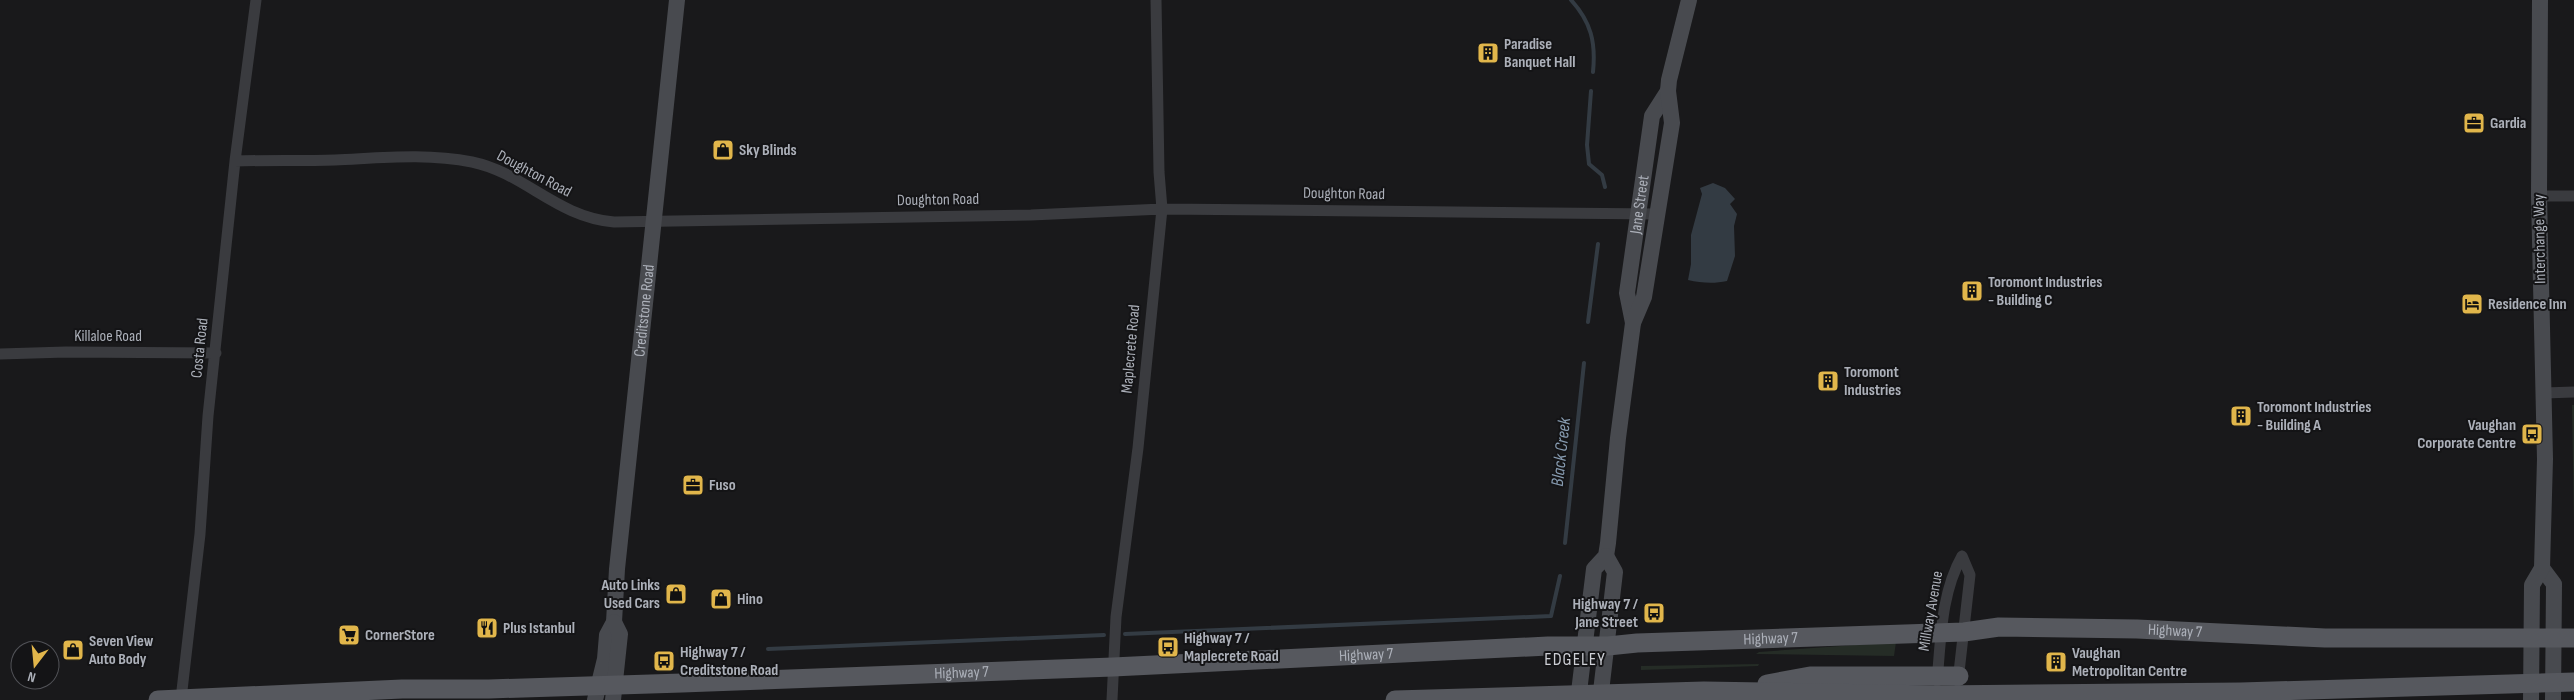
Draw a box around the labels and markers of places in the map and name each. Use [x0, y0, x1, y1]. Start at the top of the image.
place label: Paradise Banquet Hall [1504, 35, 1575, 72]
building icon: Paradise Banquet Hall [1476, 41, 1500, 65]
office icon: Gardia [2462, 111, 2486, 135]
place label: Gardia [2490, 114, 2526, 133]
shop icon: Sky Blinds [711, 138, 735, 162]
place label: Sky Blinds [739, 141, 797, 160]
place label: Toromont Industries - Building C [1988, 273, 2102, 310]
building icon: Toromont Industries - Building C [1960, 279, 1984, 303]
hotel icon: Residence Inn [2460, 292, 2484, 316]
place label: Residence Inn [2488, 295, 2567, 314]
place label: Toromont Industries [1844, 363, 1901, 400]
building icon: Toromont Industries [1816, 369, 1840, 393]
place label: Toromont Industries - Building A [2257, 398, 2371, 435]
building icon: Toromont Industries - Building A [2229, 404, 2253, 428]
place label: Vaughan Corporate Centre [2417, 416, 2516, 453]
bus stop icon: Vaughan Corporate Centre [2520, 422, 2544, 446]
office icon: Fuso [681, 473, 705, 497]
place label: Fuso [709, 476, 736, 495]
place label: Auto Links Used Cars [600, 576, 660, 613]
shop icon: Auto Links Used Cars [664, 582, 688, 606]
shop icon: Hino [709, 587, 733, 611]
place label: Hino [737, 590, 763, 609]
place label: Highway 7 / Jane Street [1573, 595, 1639, 632]
bus stop icon: Highway 7 / Jane Street [1642, 601, 1666, 625]
restaurant icon: Plus Istanbul [475, 616, 499, 640]
place label: Plus Istanbul [503, 619, 575, 638]
supermarket icon: CornerStore [337, 623, 361, 647]
place label: CornerStore [365, 626, 435, 645]
place label: Highway 7 / Maplecrete Road [1184, 629, 1279, 666]
place label: Seven View Auto Body [88, 632, 154, 669]
bus stop icon: Highway 7 / Maplecrete Road [1156, 635, 1180, 659]
shop icon: Seven View Auto Body [61, 638, 85, 662]
place label: Highway 7 / Creditstone Road [680, 643, 778, 680]
place label: Vaughan Metropolitan Centre [2072, 644, 2187, 681]
bus stop icon: Highway 7 / Creditstone Road [652, 649, 676, 673]
building icon: Vaughan Metropolitan Centre [2044, 650, 2068, 674]

